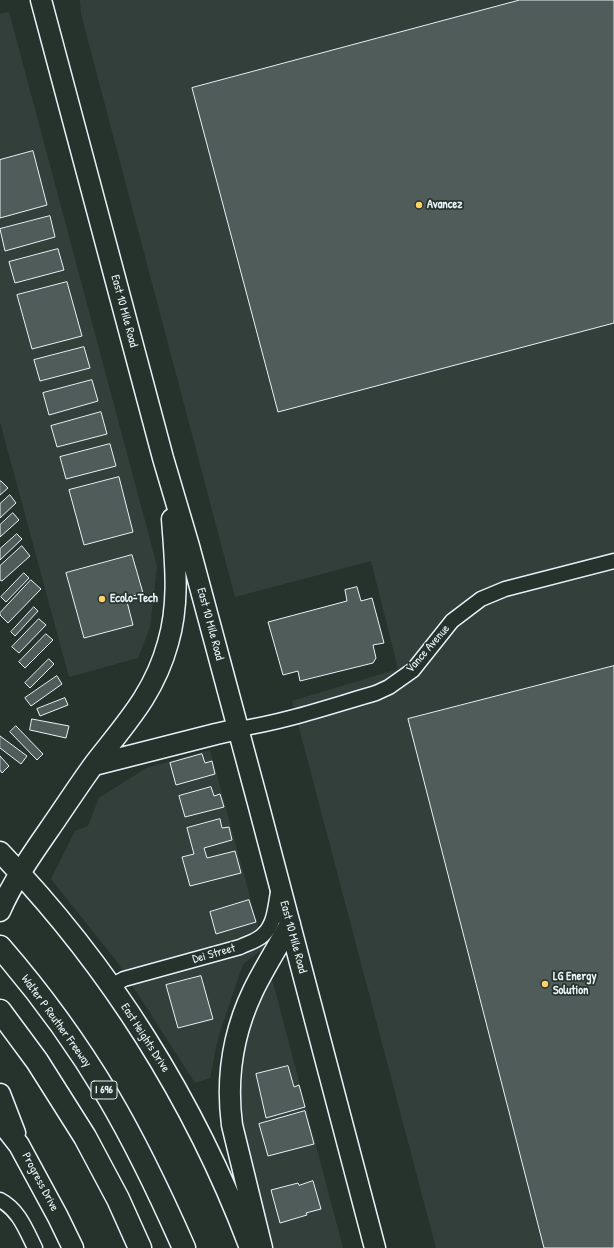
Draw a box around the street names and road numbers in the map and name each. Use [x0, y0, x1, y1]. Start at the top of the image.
street label: East 10 Mile Road [107, 273, 141, 349]
street label: East 10 Mile Road [193, 586, 227, 662]
street label: Vance Avenue [403, 622, 453, 676]
street label: East 10 Mile Road [276, 899, 310, 975]
street label: Dei Street [191, 941, 237, 967]
street label: Walter P Reuther Freeway [18, 972, 94, 1070]
street label: East Heights Drive [117, 1001, 173, 1075]
road number: I 696 [91, 1081, 117, 1099]
street label: Progress Drive [18, 1150, 62, 1214]

